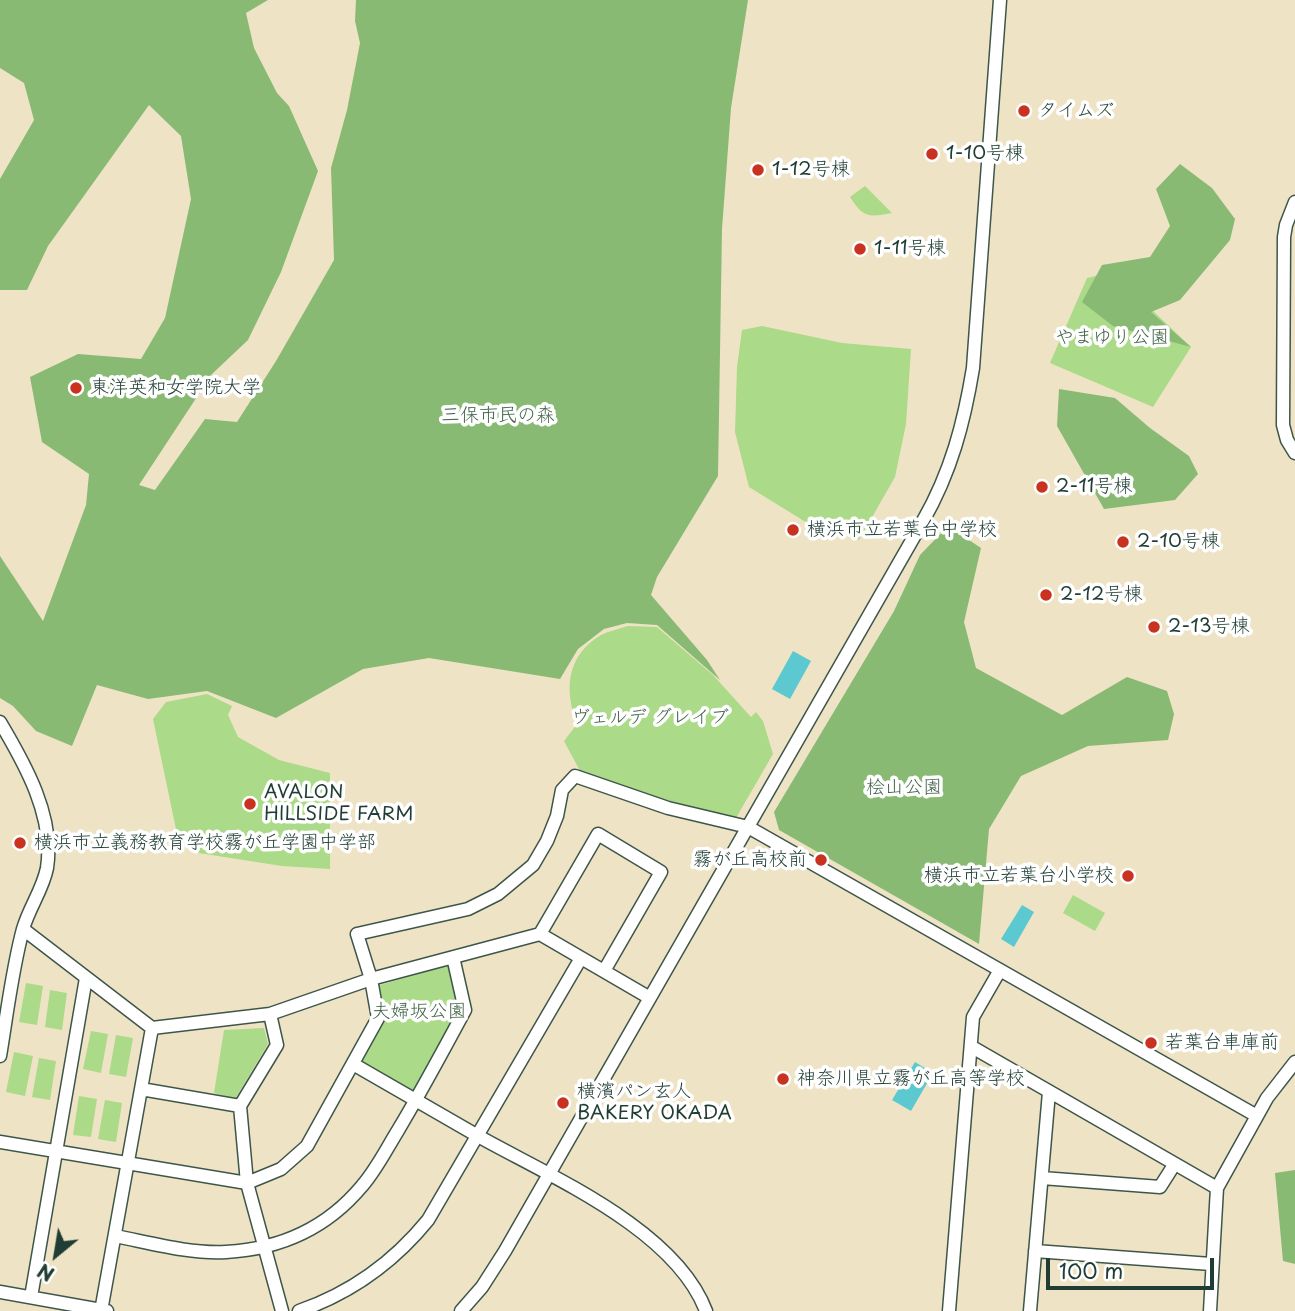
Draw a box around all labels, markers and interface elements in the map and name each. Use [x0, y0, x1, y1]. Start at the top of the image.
place label: タイムズ [1038, 100, 1114, 122]
marker: タイムズ [1016, 103, 1032, 119]
place label: 1-10号棟 [946, 143, 1024, 165]
marker: 1-10号棟 [924, 146, 940, 162]
place label: 1-12号棟 [772, 159, 850, 181]
marker: 1-12号棟 [750, 162, 766, 178]
place label: 1-11号棟 [874, 238, 946, 260]
marker: 1-11号棟 [852, 241, 868, 257]
park label: やまゆり公園 [1055, 327, 1169, 349]
place label: 東洋英和女学院大学 [90, 377, 261, 399]
marker: 東洋英和女学院大学 [68, 380, 84, 396]
park label: 三保市民の森 [441, 405, 555, 427]
place label: 2-11号棟 [1056, 476, 1132, 498]
marker: 2-11号棟 [1034, 479, 1050, 495]
place label: 横浜市立若葉台中学校 [807, 519, 997, 541]
marker: 横浜市立若葉台中学校 [785, 522, 801, 538]
place label: 2-10号棟 [1137, 531, 1220, 553]
marker: 2-10号棟 [1115, 534, 1131, 550]
place label: 2-12号棟 [1060, 584, 1142, 606]
marker: 2-12号棟 [1038, 587, 1054, 603]
place label: 2-13号棟 [1168, 616, 1250, 638]
marker: 2-13号棟 [1146, 619, 1162, 635]
park label: ヴェルデ グレイブ [571, 707, 729, 729]
park label: 桧山公園 [866, 777, 942, 799]
place label: AVALON HILLSIDE FARM [264, 782, 413, 826]
marker: AVALON HILLSIDE FARM [242, 796, 258, 812]
place label: 横浜市立義務教育学校霧が丘学園中学部 [34, 832, 376, 854]
marker: 横浜市立義務教育学校霧が丘学園中学部 [12, 835, 28, 851]
place label: 霧が丘高校前 [693, 849, 807, 871]
marker: 霧が丘高校前 [813, 852, 829, 868]
place label: 横浜市立若葉台小学校 [924, 865, 1114, 887]
marker: 横浜市立若葉台小学校 [1120, 868, 1136, 884]
park label: 夫婦坂公園 [372, 1001, 466, 1023]
place label: 若葉台車庫前 [1165, 1032, 1279, 1054]
marker: 若葉台車庫前 [1143, 1035, 1159, 1051]
place label: 神奈川県立霧が丘高等学校 [797, 1068, 1025, 1090]
marker: 神奈川県立霧が丘高等学校 [775, 1071, 791, 1087]
place label: 横濱パン玄人 BAKERY OKADA [577, 1081, 732, 1125]
marker: 横濱パン玄人 BAKERY OKADA [555, 1095, 571, 1111]
north arrow [21, 1220, 91, 1290]
scale bar [1050, 1244, 1218, 1288]
text: 100 m [1059, 1254, 1123, 1286]
text: N [32, 1257, 59, 1289]

